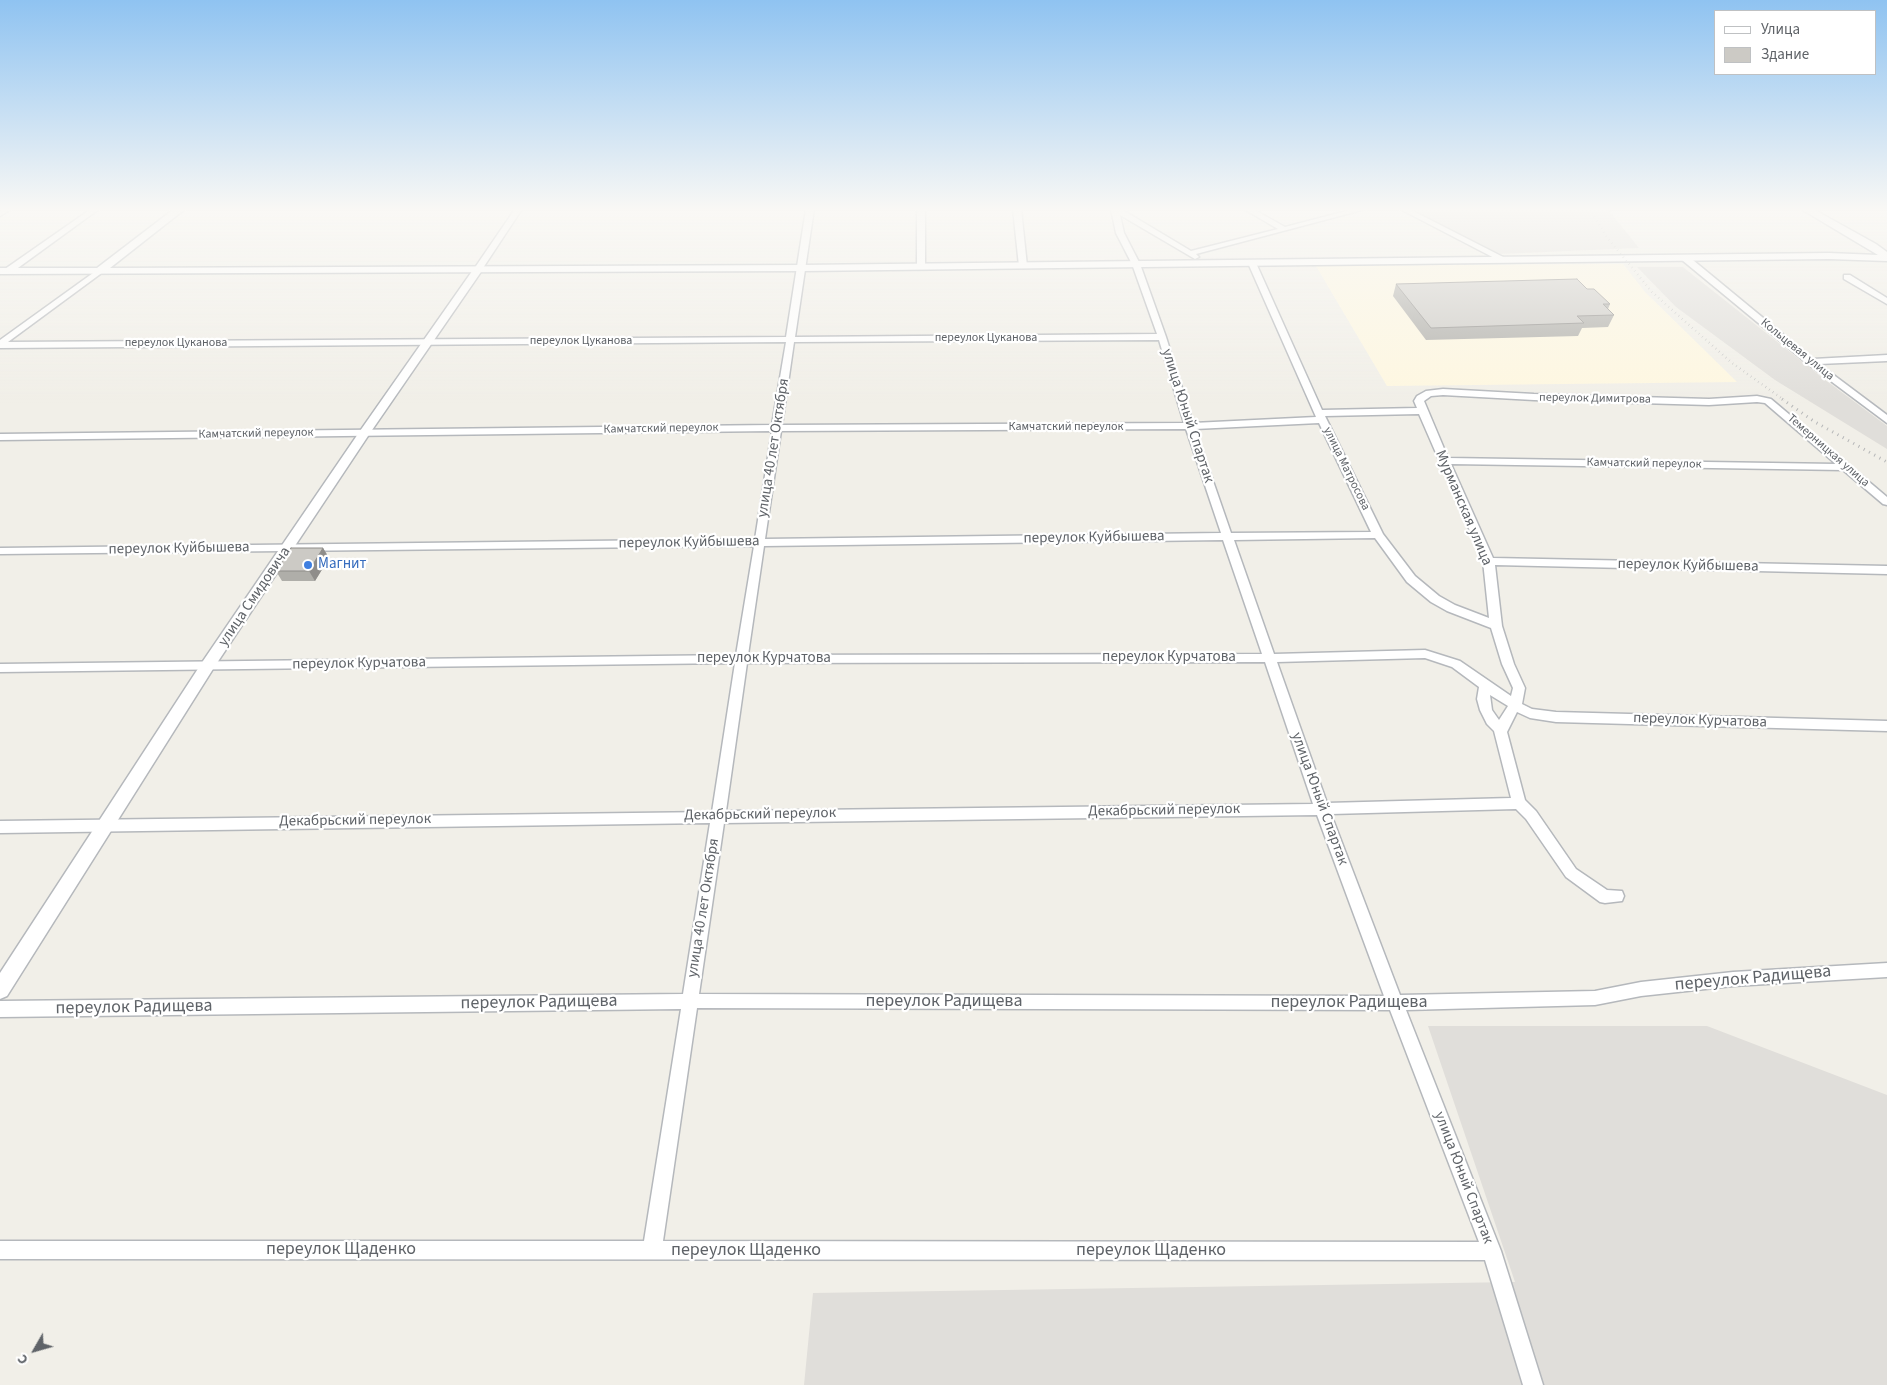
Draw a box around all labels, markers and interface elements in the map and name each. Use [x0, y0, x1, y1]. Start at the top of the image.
legend [1714, 10, 1877, 75]
text: Улица [1761, 19, 1800, 40]
text: Здание [1761, 44, 1809, 65]
street label: Кольцевая улица [1757, 316, 1837, 384]
street label: переулок Цуканова [935, 331, 1037, 345]
street label: переулок Цуканова [530, 334, 632, 348]
street label: переулок Цуканова [125, 336, 227, 350]
street label: улица Юный Спартак [1157, 347, 1217, 485]
street label: улица 40 лет Октября [754, 377, 794, 519]
street label: переулок Димитрова [1539, 391, 1651, 407]
street label: Темерницкая улица [1784, 411, 1872, 491]
street label: Камчатский переулок [1009, 420, 1123, 434]
street label: Камчатский переулок [603, 421, 719, 437]
street label: улица Матросова [1320, 425, 1372, 513]
street label: Камчатский переулок [198, 426, 314, 442]
street label: Мурманская улица [1431, 448, 1495, 568]
street label: Камчатский переулок [1586, 456, 1702, 472]
street label: переулок Куйбышева [1023, 528, 1165, 548]
street label: переулок Куйбышева [618, 533, 760, 553]
street label: переулок Куйбышева [108, 539, 250, 559]
street label: улица Смидовича [215, 544, 295, 650]
place label: Магнит [318, 556, 366, 574]
street label: переулок Куйбышева [1617, 556, 1759, 576]
marker: Магнит [302, 559, 314, 571]
street label: переулок Курчатова [1102, 649, 1236, 667]
street label: переулок Курчатова [697, 650, 831, 668]
street label: переулок Курчатова [292, 654, 426, 674]
street label: переулок Курчатова [1633, 710, 1767, 732]
street label: улица Юный Спартак [1287, 730, 1351, 868]
street label: Декабрьский переулок [1088, 801, 1240, 821]
street label: Декабрьский переулок [684, 805, 836, 825]
street label: Декабрьский переулок [279, 811, 431, 831]
street label: улица 40 лет Октября [684, 837, 724, 979]
street label: переулок Радищева [1674, 961, 1832, 997]
street label: переулок Радищева [460, 991, 618, 1015]
street label: переулок Радищева [865, 991, 1023, 1013]
street label: переулок Радищева [1270, 992, 1428, 1014]
street label: переулок Радищева [55, 996, 213, 1020]
street label: улица Юный Спартак [1430, 1109, 1496, 1247]
street label: переулок Щаденко [266, 1239, 416, 1261]
street label: переулок Щаденко [671, 1240, 821, 1262]
street label: переулок Щаденко [1076, 1240, 1226, 1262]
north arrow [10, 1325, 60, 1375]
text: С [13, 1350, 34, 1369]

